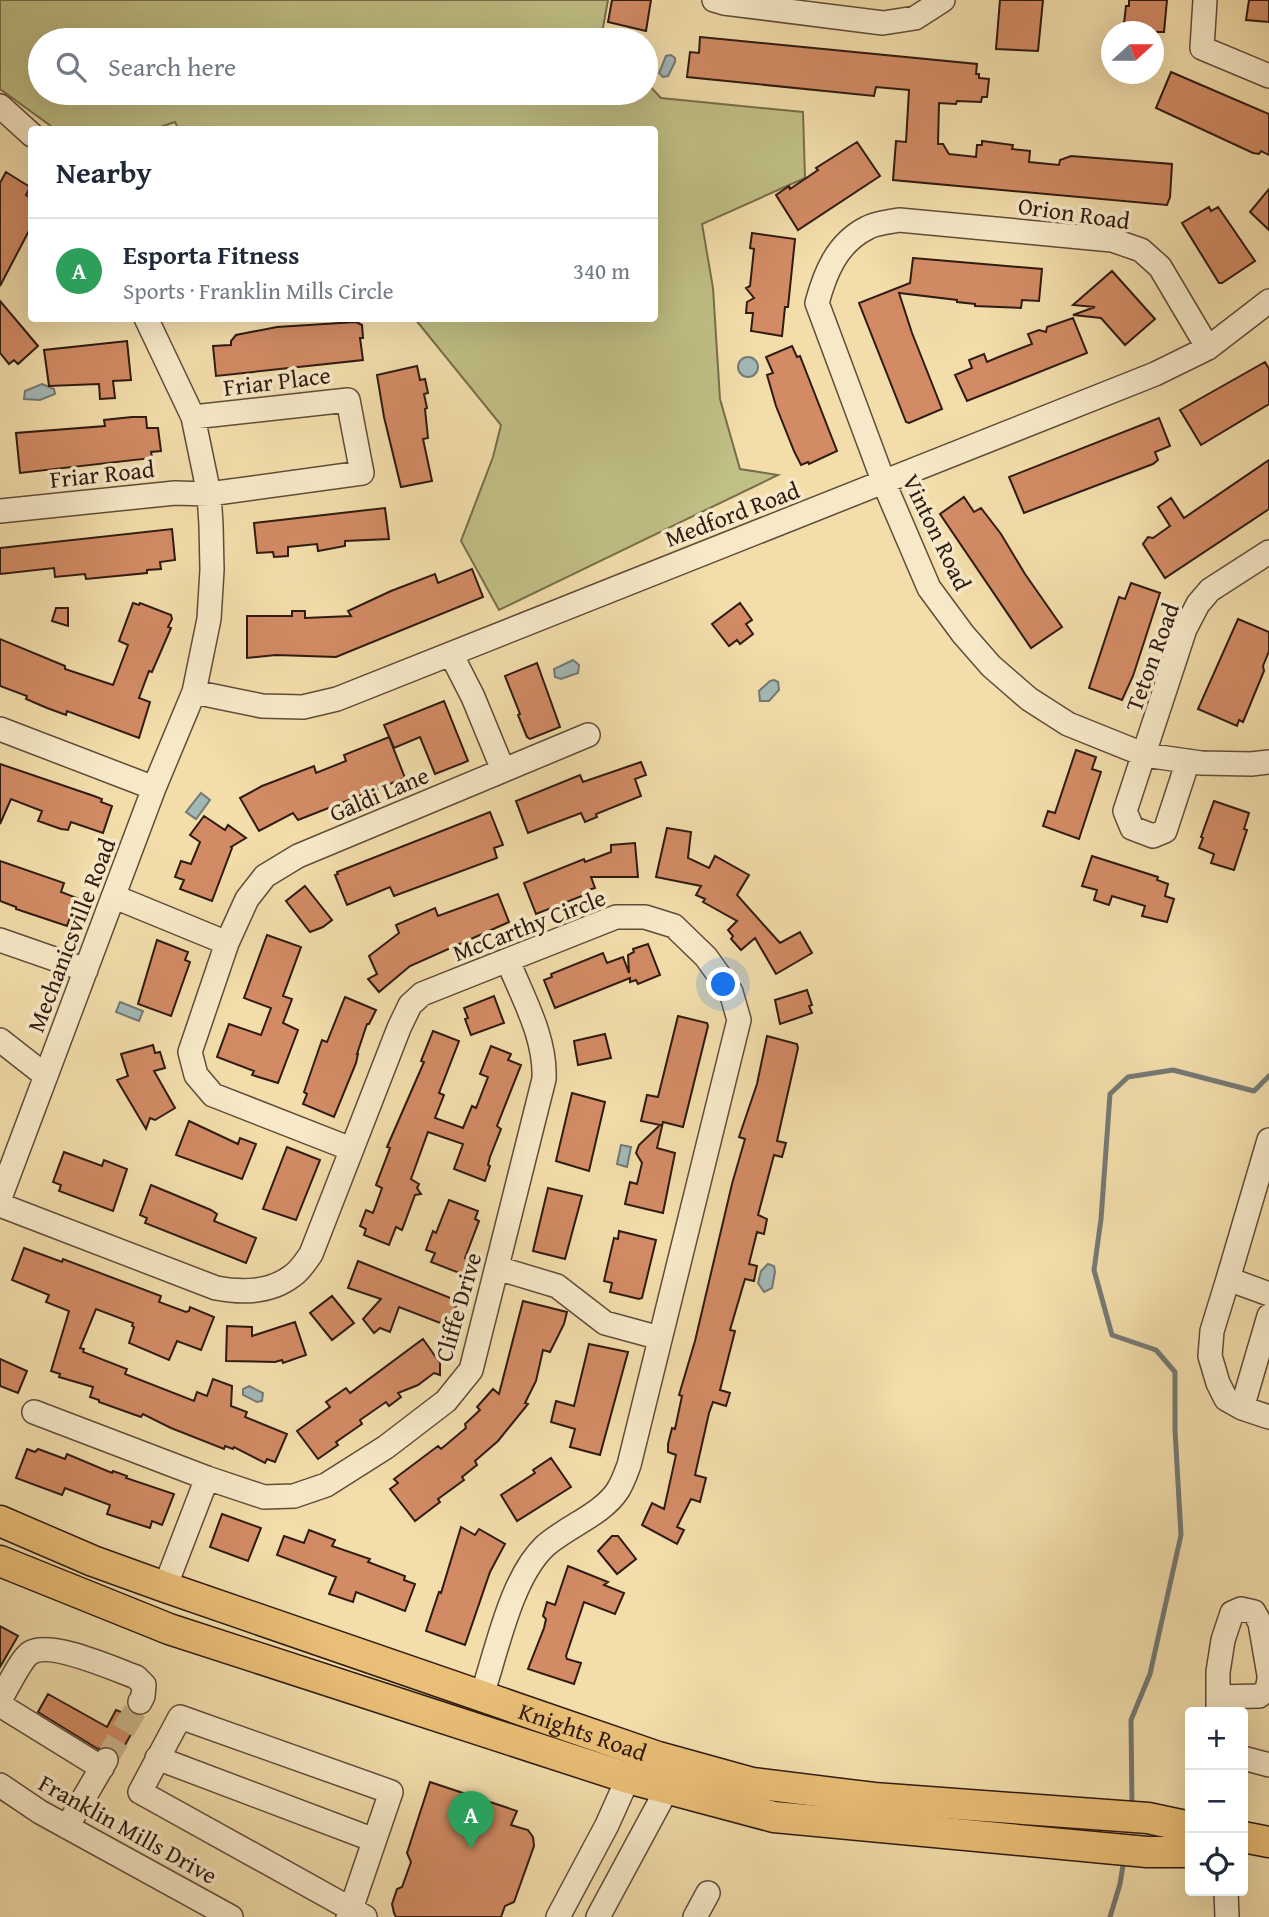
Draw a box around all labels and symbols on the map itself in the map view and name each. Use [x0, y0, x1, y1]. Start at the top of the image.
north arrow [1101, 21, 1164, 84]
street label: Orion Road [1016, 188, 1132, 238]
street label: Friar Place [221, 357, 333, 405]
street label: Friar Road [48, 451, 156, 497]
street label: Vinton Road [894, 468, 980, 596]
street label: Medford Road [660, 472, 805, 556]
street label: Teton Road [1116, 598, 1188, 716]
street label: Galdi Lane [324, 757, 434, 831]
street label: Mechanicsville Road [18, 833, 124, 1037]
street label: McCarthy Circle [447, 880, 611, 970]
your location [706, 967, 740, 1001]
street label: Cliffe Drive [426, 1248, 490, 1366]
street label: Knights Road [514, 1693, 652, 1770]
street label: Franklin Mills Drive [32, 1765, 224, 1893]
pin: A [448, 1791, 494, 1849]

